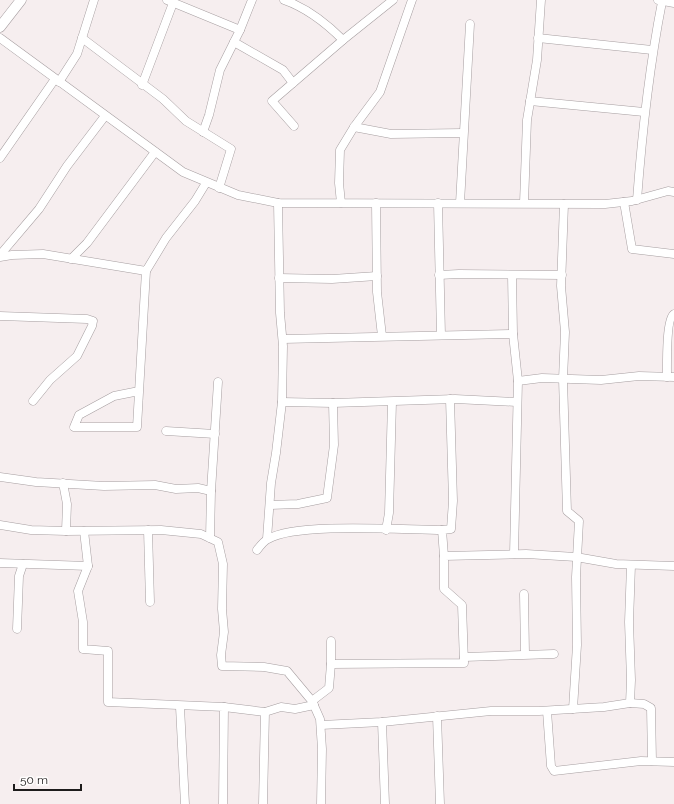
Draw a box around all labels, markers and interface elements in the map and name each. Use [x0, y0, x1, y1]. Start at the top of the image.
scale bar [14, 766, 81, 792]
text: 50 m [20, 773, 48, 787]

